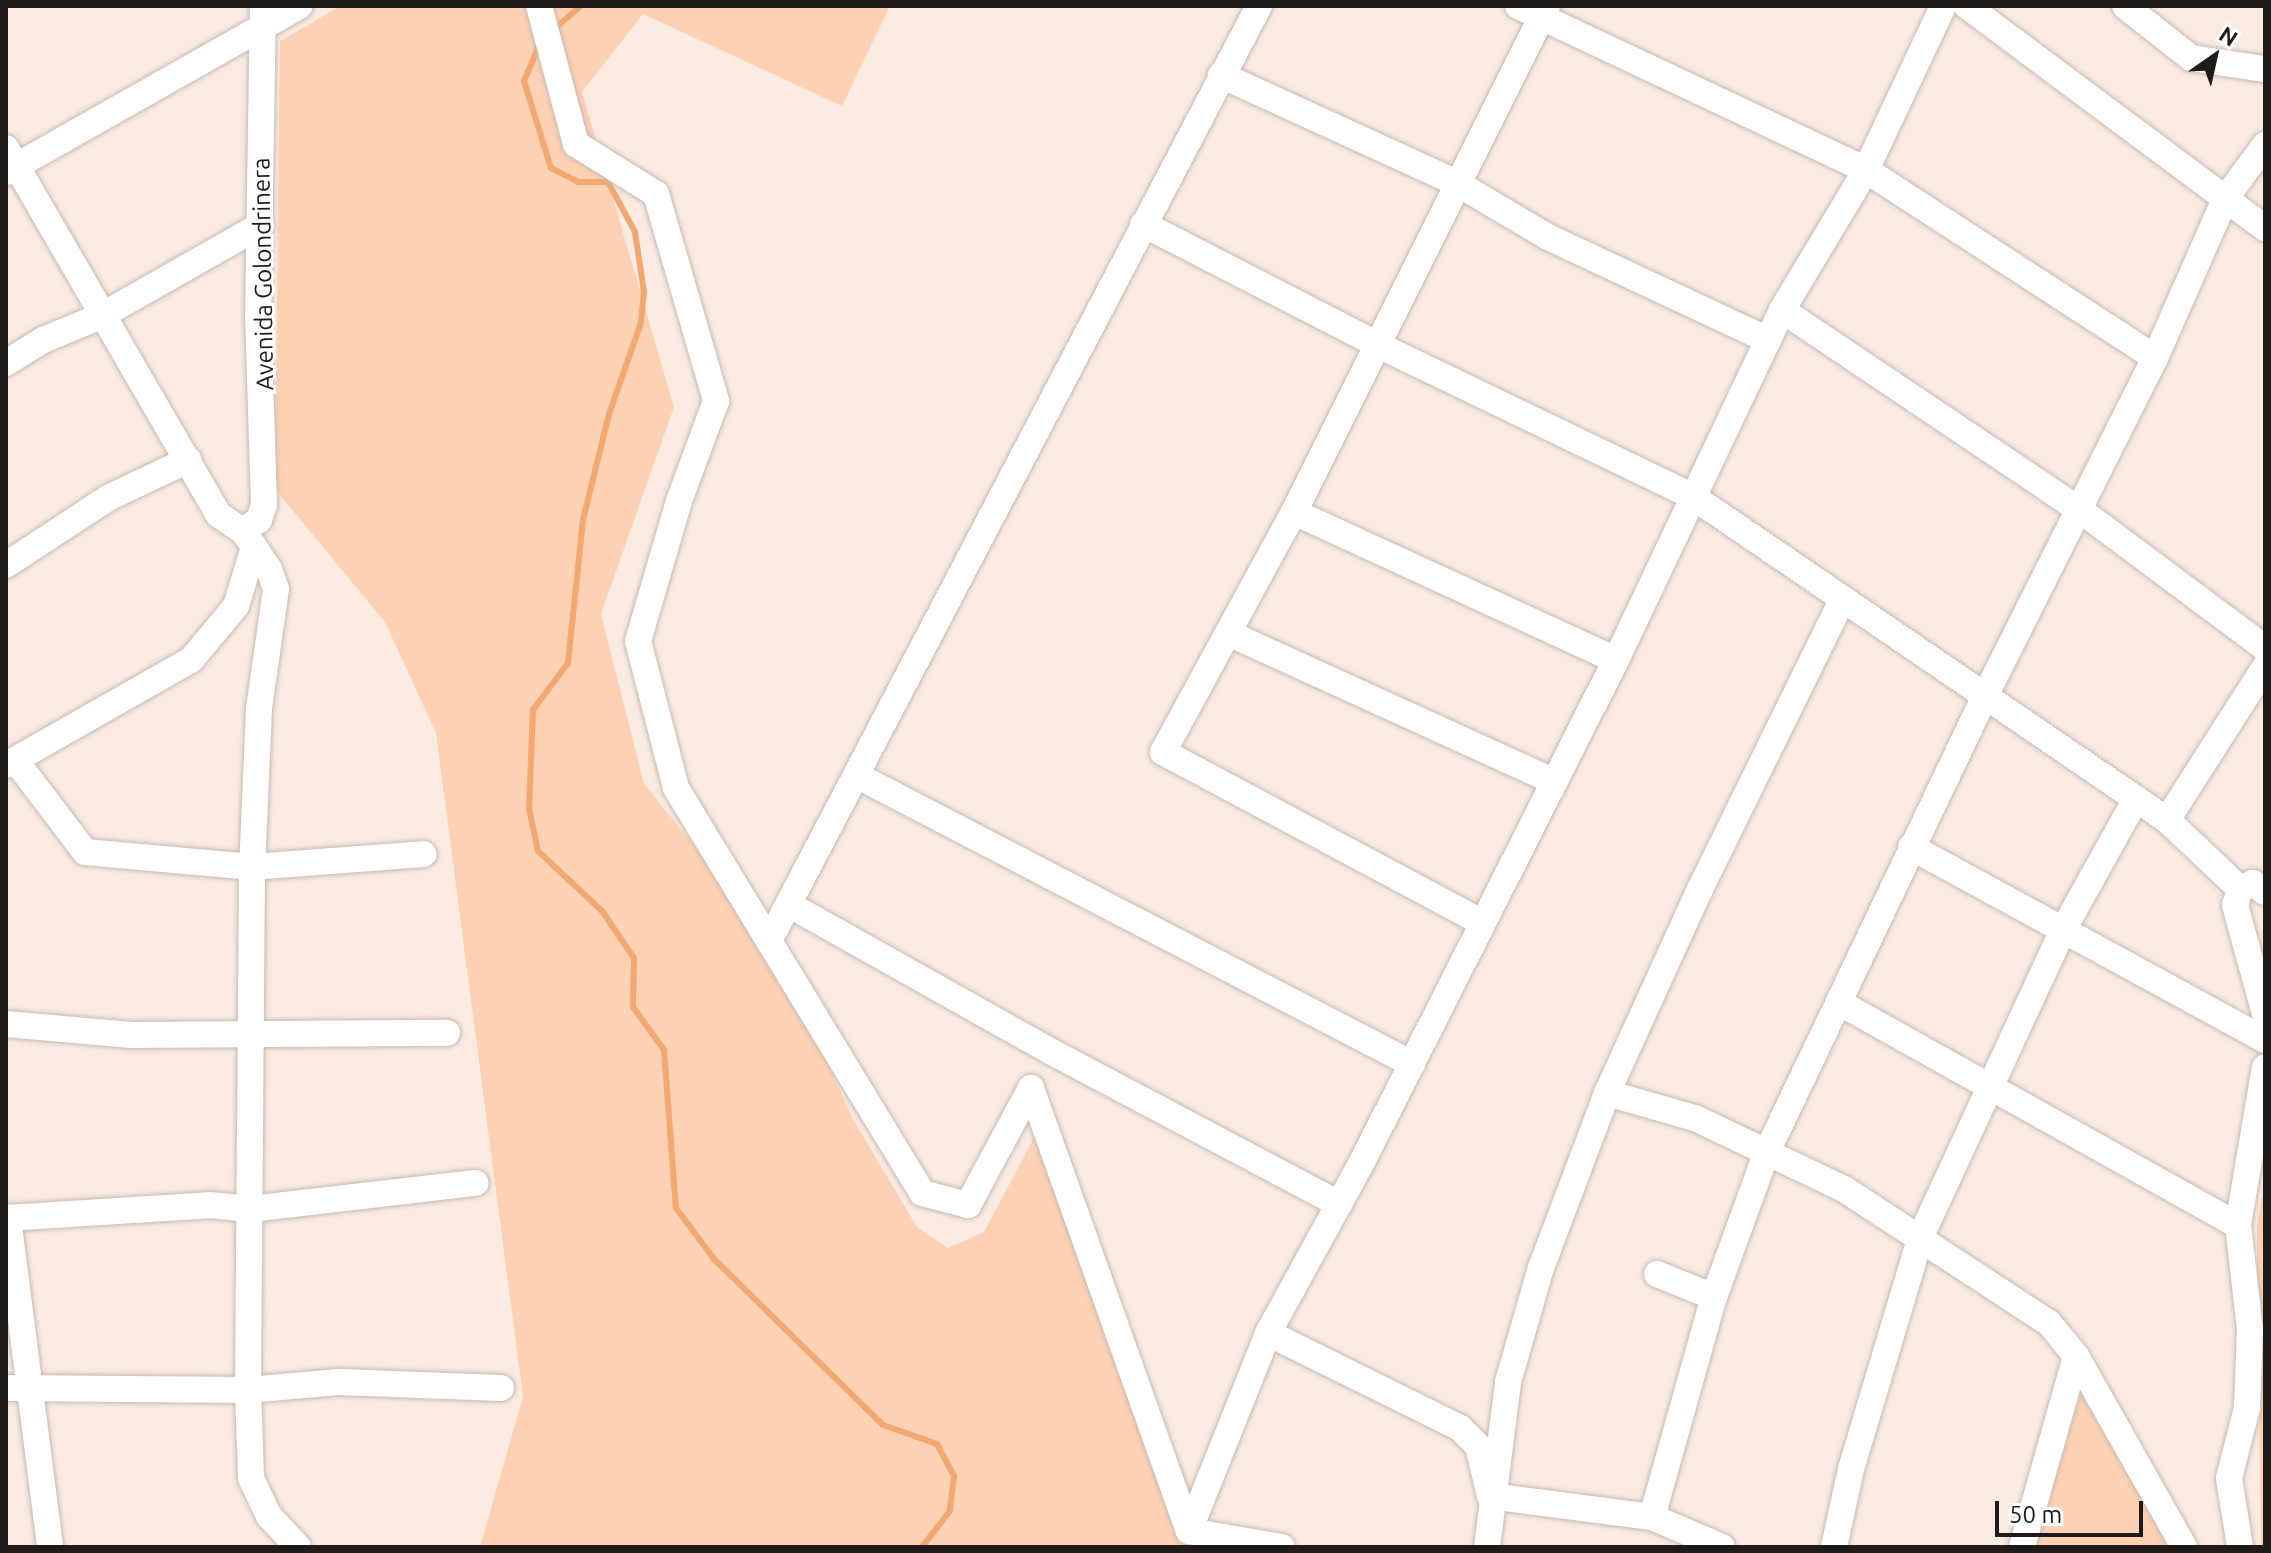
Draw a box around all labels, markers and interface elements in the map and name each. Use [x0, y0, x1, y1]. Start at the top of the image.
north arrow [2175, 16, 2255, 96]
text: N [2215, 21, 2242, 51]
street label: Avenida Golondrinera [247, 157, 279, 391]
scale bar [1999, 1485, 2147, 1535]
text: 50 m [2009, 1501, 2062, 1528]

